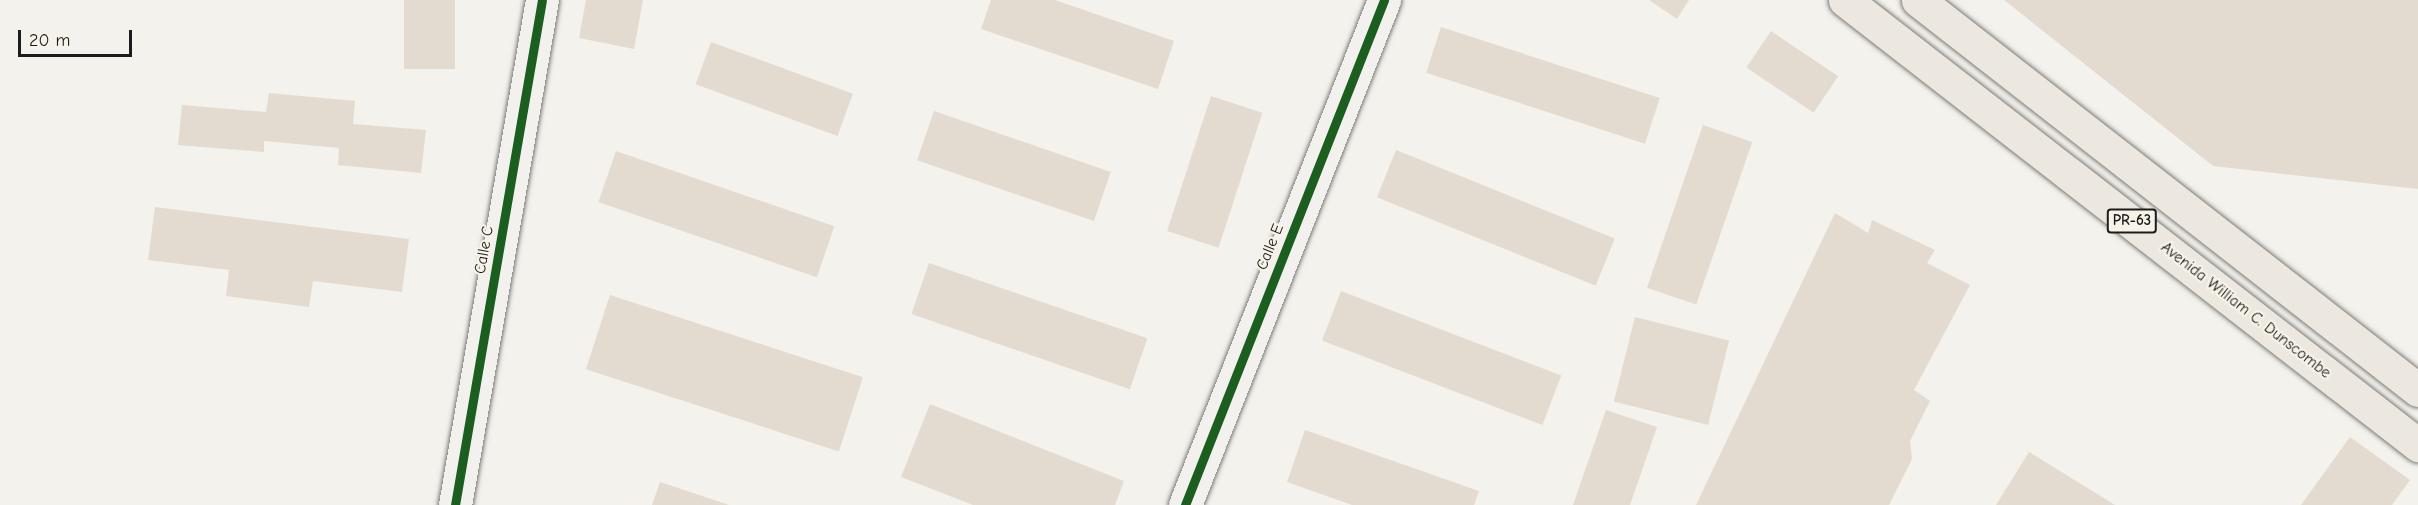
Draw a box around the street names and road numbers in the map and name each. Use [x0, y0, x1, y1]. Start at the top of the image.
road number: PR-63 [2106, 209, 2158, 233]
street label: Calle E [1252, 221, 1288, 273]
street label: Calle C [470, 225, 498, 275]
street label: Avenida William C. Dunscombe [2157, 238, 2335, 382]

